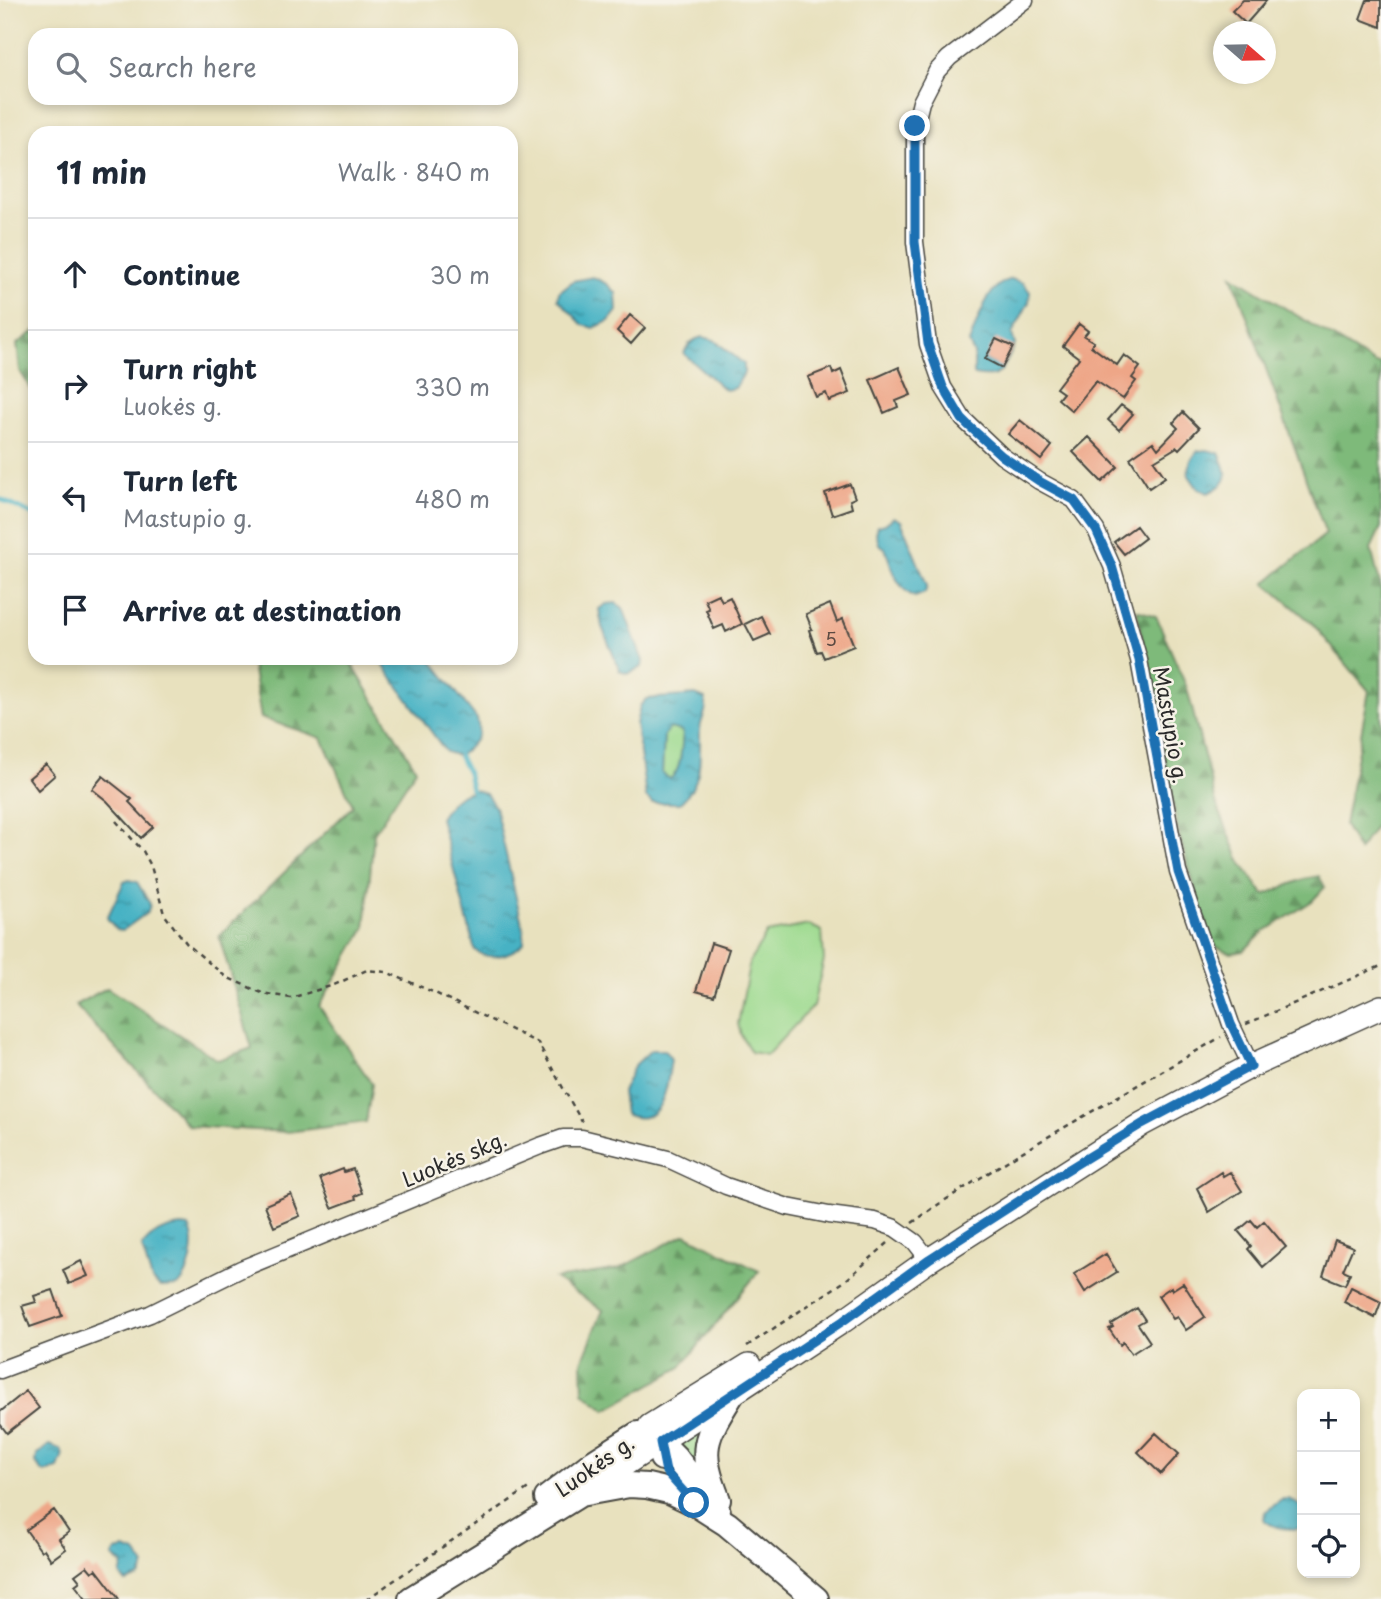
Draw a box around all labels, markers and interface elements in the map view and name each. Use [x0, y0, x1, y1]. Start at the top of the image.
north arrow [1213, 21, 1276, 84]
search box [28, 28, 518, 105]
text: Search here [108, 47, 257, 86]
icon: search [52, 48, 90, 86]
route end [899, 110, 930, 141]
text: 11 min [56, 149, 147, 194]
text: Walk · 840 m [338, 154, 490, 189]
icon: ahead [56, 255, 94, 293]
text: Continue [123, 255, 240, 294]
text: 30 m [429, 257, 490, 292]
text: Turn right [123, 349, 257, 388]
icon: right [56, 367, 94, 405]
text: 330 m [414, 369, 490, 404]
text: Luokės g. [123, 388, 222, 423]
text: Turn left [123, 461, 238, 500]
icon: left [56, 479, 94, 517]
text: 480 m [415, 481, 490, 516]
text: Mastupio g. [123, 500, 253, 535]
icon: arrive [56, 591, 94, 629]
text: Arrive at destination [123, 591, 402, 630]
house number: 5 [825, 625, 837, 652]
street label: Mastupio g. [1146, 664, 1198, 786]
street label: Luokės skg. [397, 1122, 511, 1194]
map controls [1297, 1389, 1360, 1578]
button: + [1297, 1389, 1360, 1452]
street label: Luokės g. [548, 1426, 640, 1504]
button: − [1297, 1452, 1360, 1515]
route start [678, 1487, 709, 1518]
button: locate [1297, 1515, 1360, 1578]

